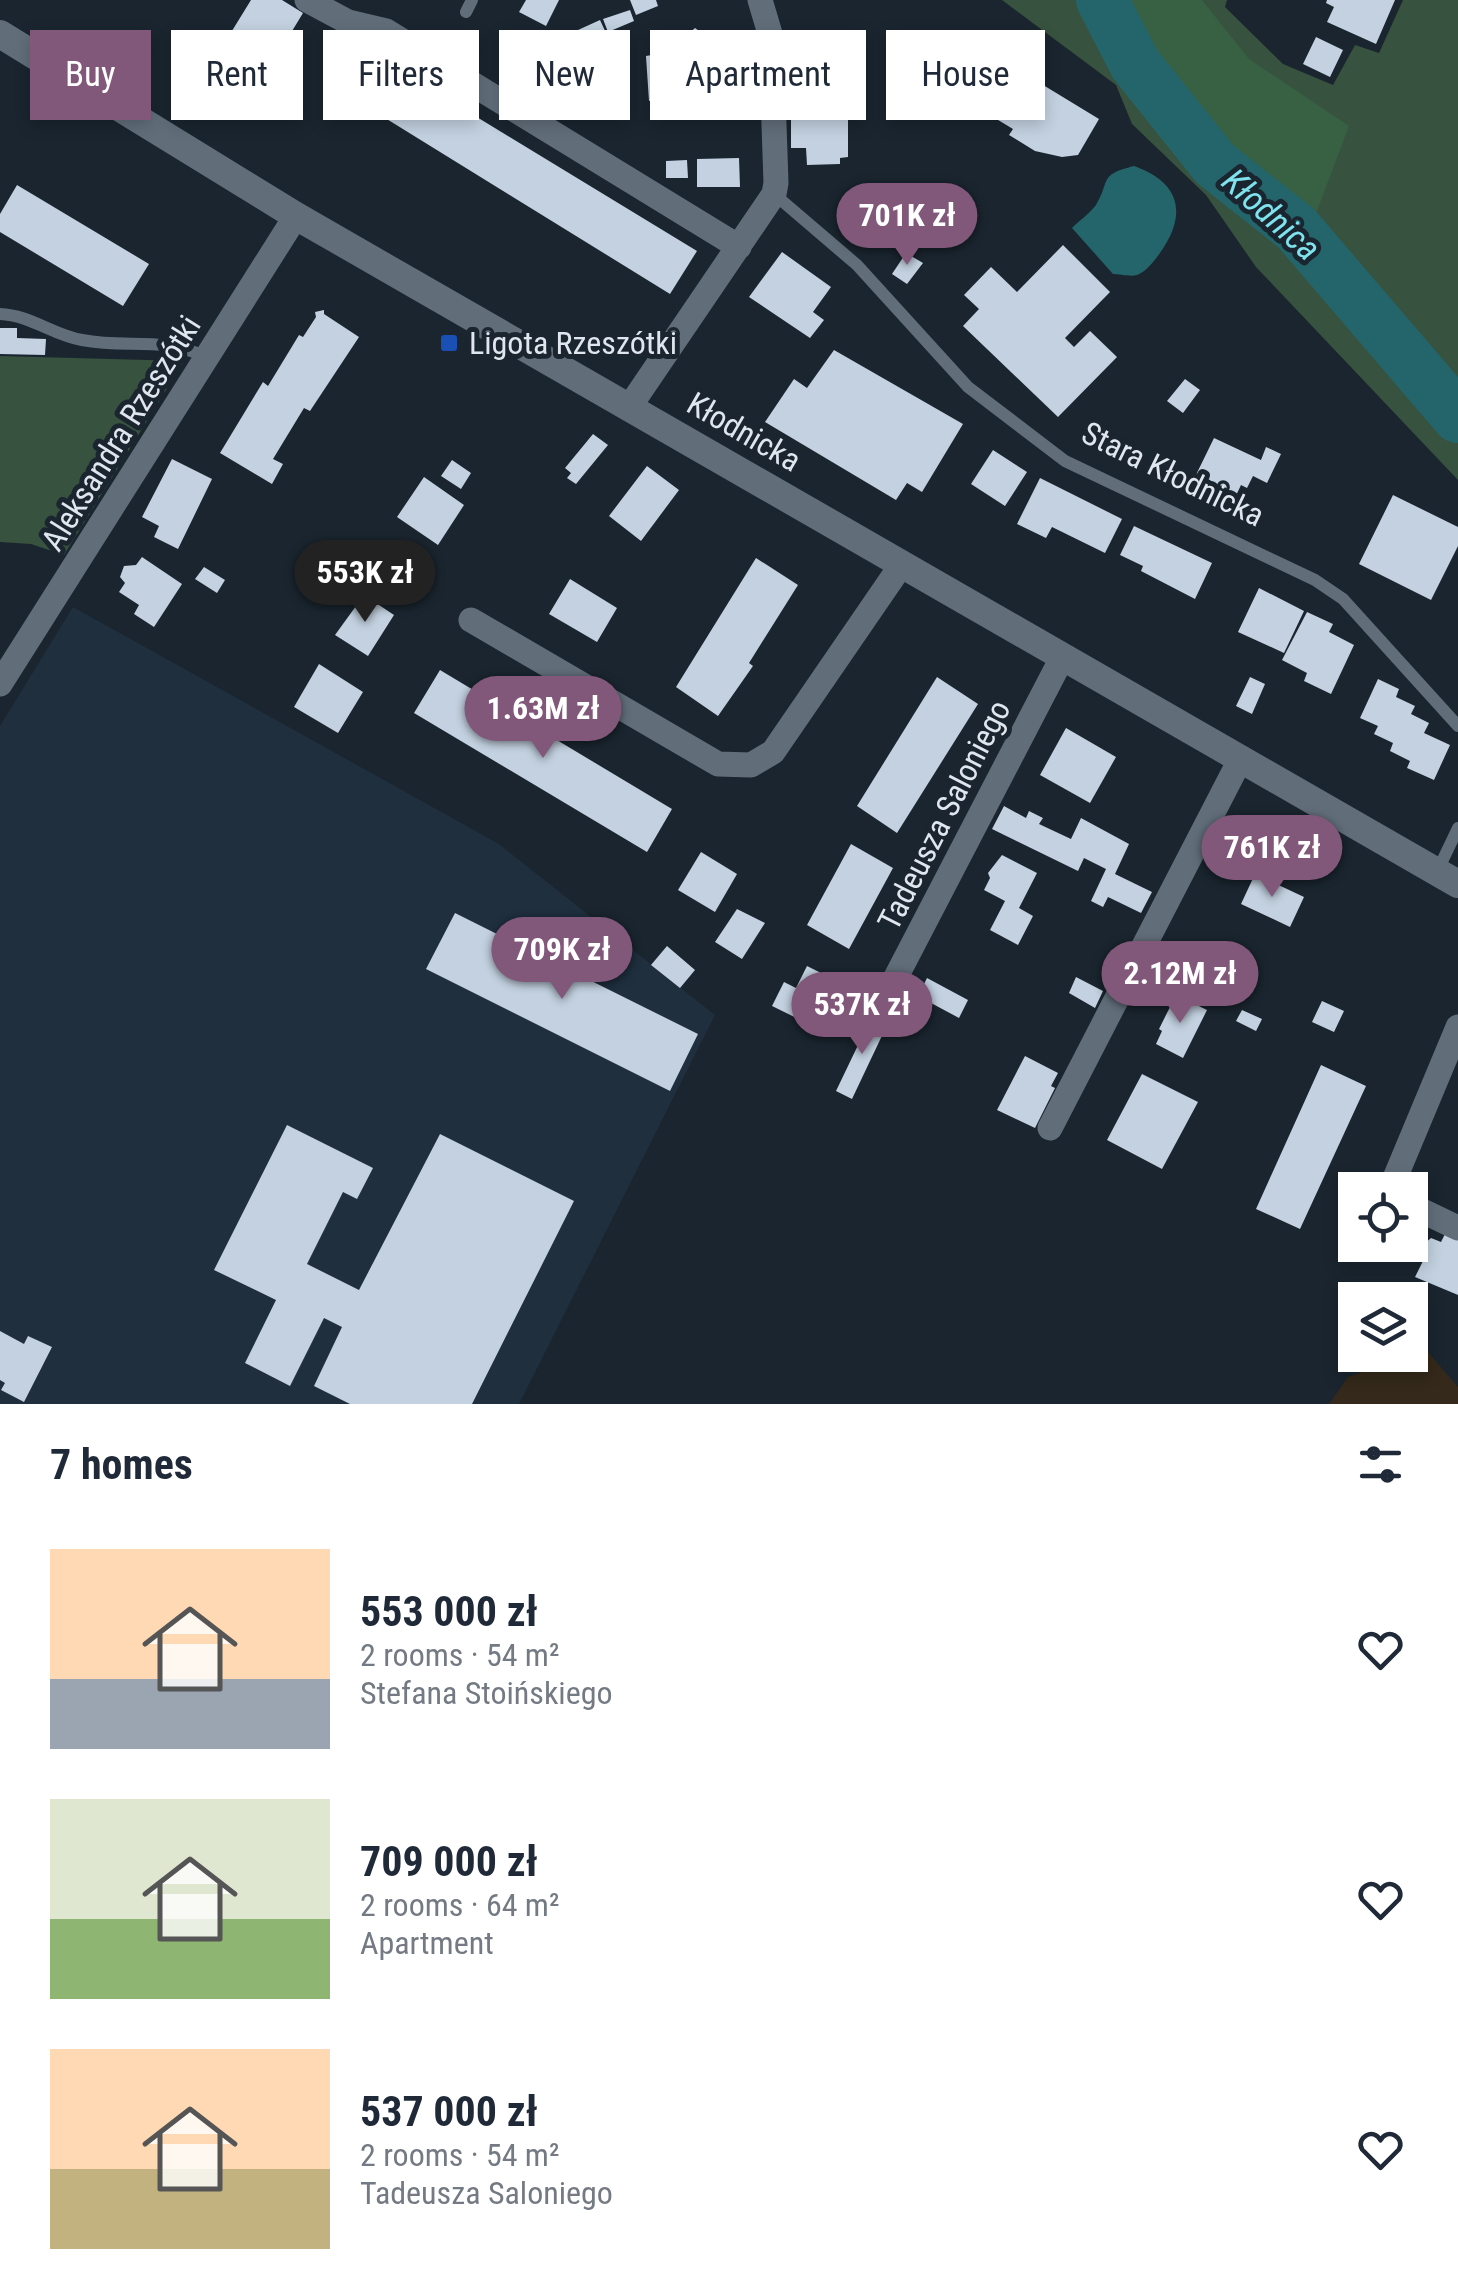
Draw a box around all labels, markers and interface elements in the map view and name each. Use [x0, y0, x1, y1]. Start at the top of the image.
chip: Buy [30, 30, 151, 120]
chip: Rent [171, 30, 303, 120]
chip: Filters [323, 30, 479, 120]
chip: New [499, 30, 630, 120]
chip: Apartment [650, 30, 866, 120]
chip: House [886, 30, 1045, 120]
water label: Kłodnica [1214, 161, 1328, 269]
pin: 701K zł [815, 183, 999, 268]
text: 701K zł [858, 196, 956, 234]
street label: Aleksandra Rzeszótki [33, 309, 209, 557]
place label: Ligota Rzeszótki [469, 324, 677, 362]
marker: Ligota Rzeszótki [438, 332, 460, 354]
street label: Kłodnicka [680, 384, 808, 480]
street label: Stara Kłodnicka [1076, 414, 1270, 534]
pin: 553K zł [273, 540, 457, 625]
text: 553K zł [316, 553, 414, 591]
pin: 1.63M zł [440, 676, 646, 761]
text: 1.63M zł [486, 689, 600, 727]
street label: Tadeusza Saloniego [870, 694, 1018, 936]
pin: 761K zł [1180, 815, 1364, 900]
text: 761K zł [1223, 828, 1321, 866]
pin: 709K zł [470, 917, 654, 1002]
text: 709K zł [513, 930, 611, 968]
pin: 2.12M zł [1077, 941, 1283, 1026]
text: 2.12M zł [1123, 954, 1237, 992]
pin: 537K zł [770, 972, 954, 1057]
text: 537K zł [813, 985, 911, 1023]
map controls [1338, 1172, 1428, 1372]
button: locate [1338, 1172, 1428, 1262]
button: layers [1338, 1282, 1428, 1372]
icon: filters [1353, 1437, 1408, 1492]
text: 7 homes [50, 1440, 193, 1489]
text: 553 000 zł [360, 1587, 538, 1636]
icon: home [130, 1589, 250, 1709]
icon: heart [1353, 1622, 1408, 1677]
text: 2 rooms · 54 m² [360, 1636, 559, 1674]
text: Stefana Stoińskiego [360, 1674, 613, 1712]
text: 709 000 zł [360, 1837, 538, 1886]
icon: home [130, 1839, 250, 1959]
icon: heart [1353, 1872, 1408, 1927]
text: 2 rooms · 64 m² [360, 1886, 559, 1924]
text: Apartment [360, 1924, 494, 1962]
text: 537 000 zł [360, 2087, 538, 2136]
icon: home [130, 2089, 250, 2209]
icon: heart [1353, 2122, 1408, 2177]
text: 2 rooms · 54 m² [360, 2136, 559, 2174]
text: Tadeusza Saloniego [360, 2174, 613, 2212]

